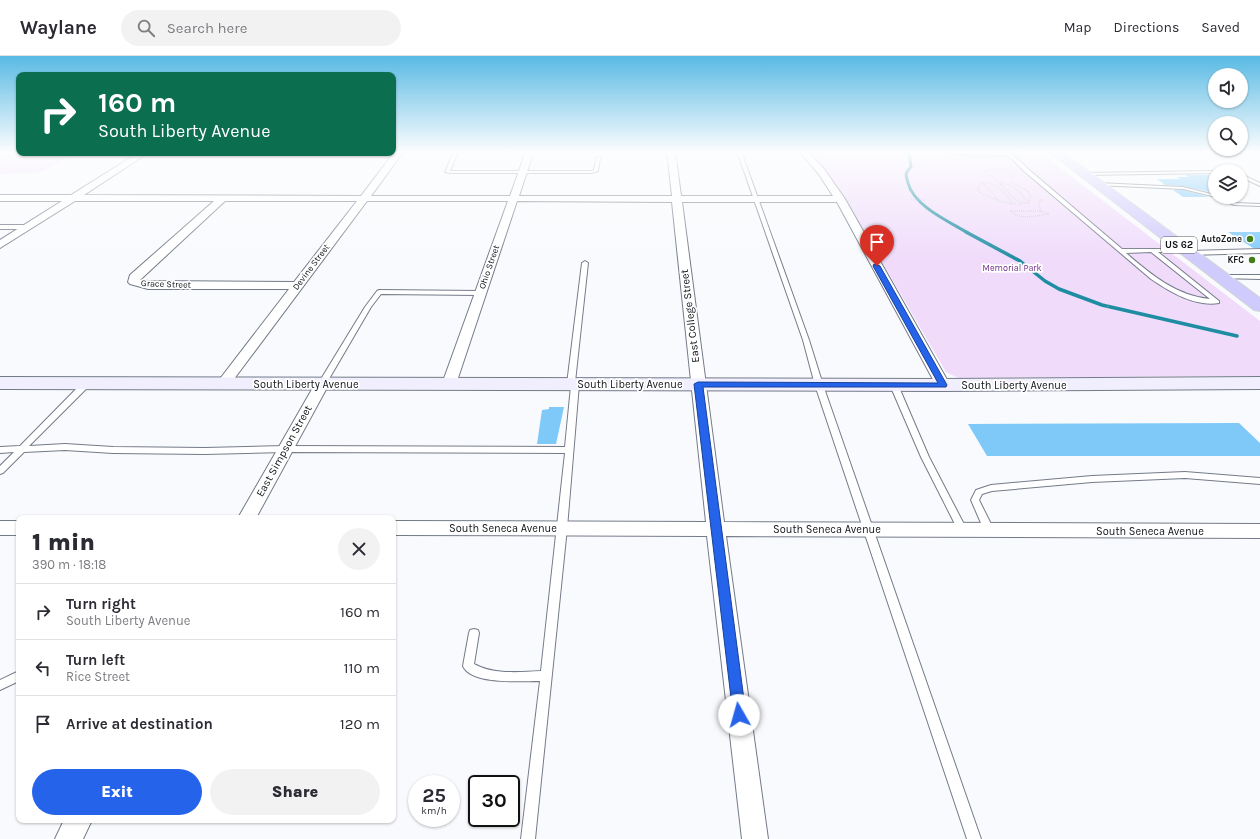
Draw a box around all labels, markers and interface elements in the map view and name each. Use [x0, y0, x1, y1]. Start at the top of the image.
search box [121, 10, 401, 46]
text: Waylane [20, 17, 97, 39]
icon: search [135, 17, 157, 39]
text: Search here [167, 19, 247, 37]
text: Map [1064, 19, 1092, 36]
text: Directions [1114, 19, 1179, 36]
text: Saved [1201, 19, 1240, 36]
map controls [1208, 68, 1248, 204]
button: sound [1208, 68, 1248, 108]
text: 160 m [98, 86, 176, 119]
icon: right [32, 88, 84, 140]
button: search [1208, 116, 1248, 156]
text: South Liberty Avenue [98, 120, 270, 142]
button: layers [1208, 164, 1248, 204]
pin [860, 225, 894, 266]
icon: arrive [866, 231, 888, 253]
place label: AutoZone [1201, 234, 1242, 244]
marker: AutoZone [1245, 234, 1255, 244]
road number: US 62 [1161, 237, 1197, 253]
street label: Devine Street [291, 242, 332, 292]
street label: Ohio Street [477, 243, 501, 290]
place label: KFC [1227, 255, 1244, 265]
marker: KFC [1247, 255, 1257, 265]
park label: Memorial Park [982, 263, 1042, 273]
street label: East College Street [678, 269, 702, 363]
street label: Grace Street [141, 278, 192, 290]
street label: South Liberty Avenue [253, 378, 359, 391]
street label: South Liberty Avenue [577, 378, 683, 391]
street label: South Liberty Avenue [961, 379, 1067, 392]
street label: East Simpson Street [253, 403, 315, 499]
street label: South Seneca Avenue [449, 522, 557, 535]
street label: South Seneca Avenue [773, 523, 881, 536]
street label: South Seneca Avenue [1096, 525, 1204, 538]
text: 1 min [32, 528, 95, 556]
button: close [338, 528, 380, 570]
text: 390 m · 18:18 [32, 557, 106, 572]
text: Turn right [66, 595, 136, 613]
icon: right [32, 601, 54, 623]
text: 160 m [340, 603, 380, 621]
text: South Liberty Avenue [66, 613, 191, 628]
text: Turn left [66, 651, 125, 669]
icon: left [32, 657, 54, 679]
text: 110 m [344, 659, 380, 677]
text: Rice Street [66, 669, 130, 684]
position arrow [718, 694, 760, 736]
icon: arrive [32, 713, 54, 735]
text: Arrive at destination [66, 715, 213, 733]
text: 120 m [340, 715, 380, 733]
button: Exit [32, 769, 202, 815]
button: Share [210, 769, 380, 815]
speed limit sign: 30 [468, 775, 520, 827]
text: 25 [422, 784, 446, 807]
text: km/h [421, 805, 447, 817]

